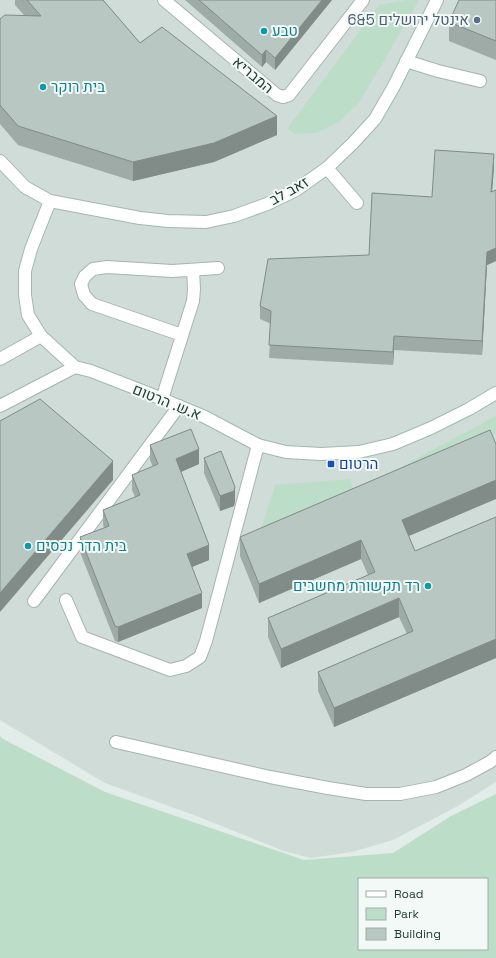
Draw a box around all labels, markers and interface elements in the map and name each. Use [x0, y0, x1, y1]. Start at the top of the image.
place label: אינטל ירושלים 5&6 [348, 10, 469, 29]
marker: אינטל ירושלים 5&6 [472, 15, 482, 25]
place label: טבע [272, 21, 298, 40]
marker: טבע [259, 26, 269, 36]
street label: המבריא [229, 52, 278, 97]
place label: בית רוקר [51, 77, 105, 96]
marker: בית רוקר [38, 82, 48, 92]
street label: זאב לב [266, 172, 312, 209]
street label: א.ש. הרטום [130, 379, 204, 424]
place label: הרטום [339, 454, 378, 473]
marker: הרטום [326, 459, 336, 469]
place label: בית הדר נכסים [36, 536, 127, 555]
marker: בית הדר נכסים [23, 541, 33, 551]
place label: רד תקשורת מחשבים [293, 576, 420, 595]
marker: רד תקשורת מחשבים [423, 581, 433, 591]
legend [358, 878, 488, 950]
text: Road [394, 886, 423, 902]
text: Park [394, 906, 419, 922]
text: Building [394, 926, 441, 942]

